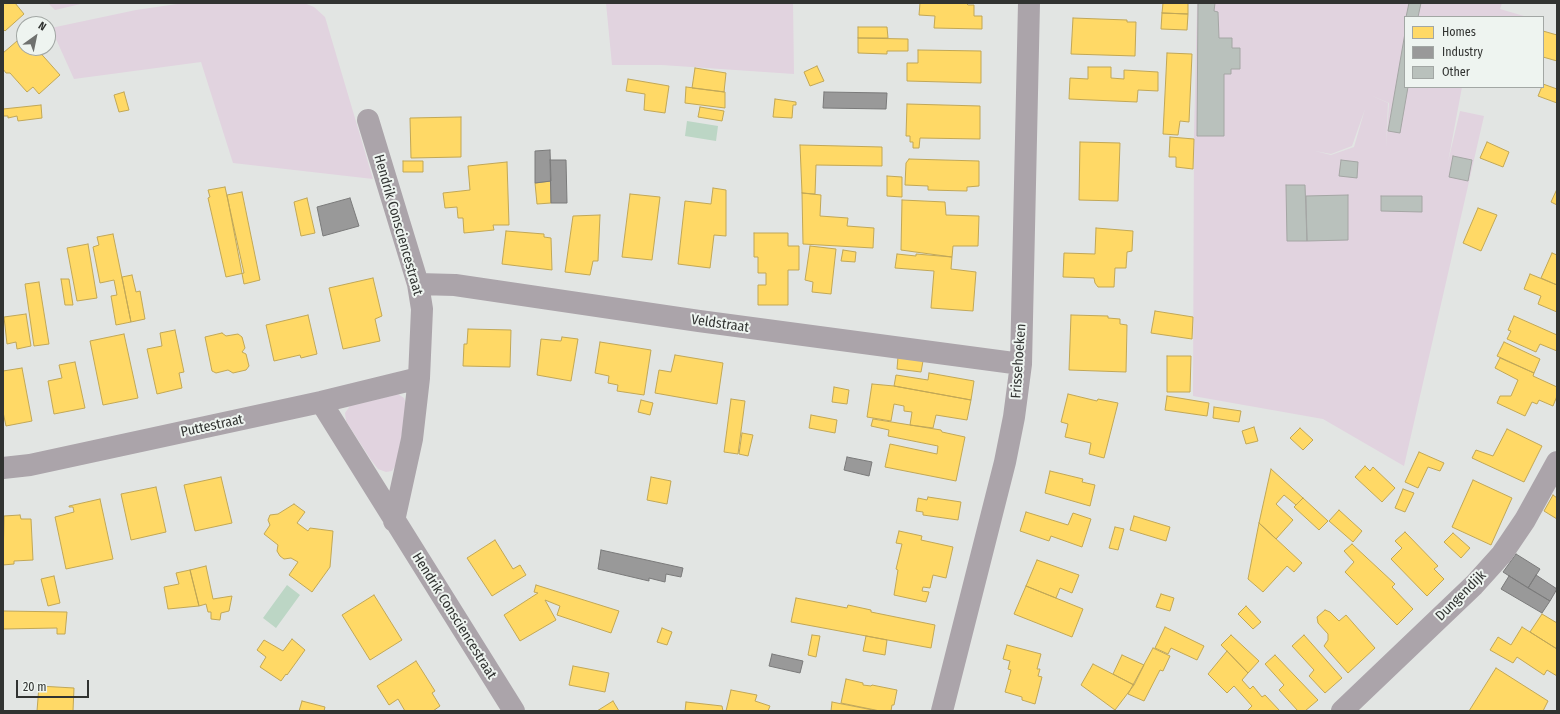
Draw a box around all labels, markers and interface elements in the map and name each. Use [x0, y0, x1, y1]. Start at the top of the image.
north arrow [16, 16, 56, 56]
legend [1404, 16, 1544, 88]
text: N [36, 19, 49, 34]
text: Homes [1442, 25, 1476, 39]
text: Industry [1442, 45, 1483, 59]
text: Other [1442, 65, 1470, 79]
street label: Hendrik Consciencestraat [370, 153, 426, 297]
street label: Veldstraat [690, 312, 750, 336]
street label: Frissehoeken [1008, 323, 1030, 399]
street label: Puttestraat [179, 411, 245, 441]
street label: Hendrik Consciencestraat [408, 550, 500, 682]
street label: Dungendijk [1432, 567, 1490, 625]
scale bar [18, 672, 91, 698]
text: 20 m [23, 680, 47, 694]

